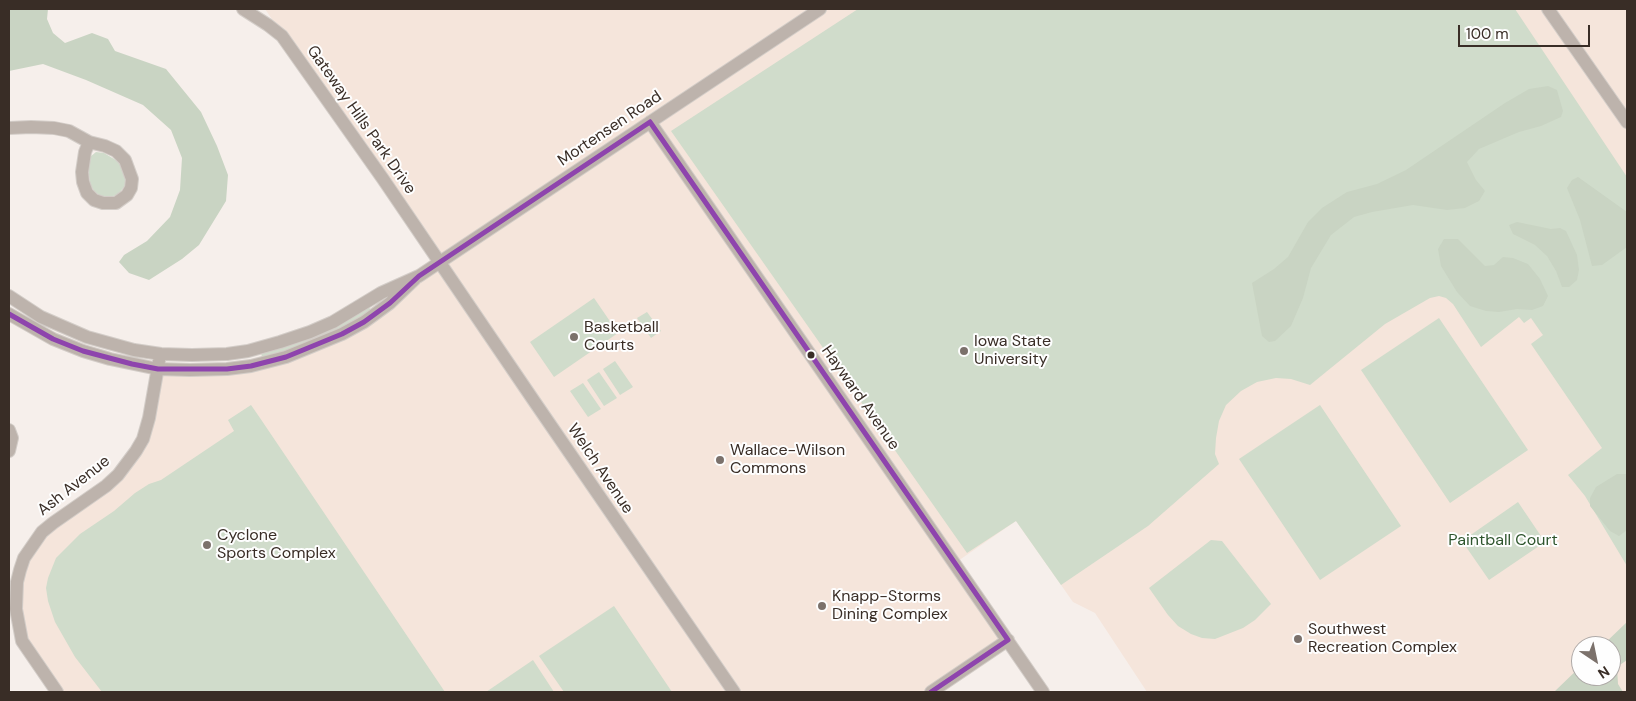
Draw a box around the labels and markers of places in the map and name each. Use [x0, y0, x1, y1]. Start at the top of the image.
place label: Basketball Courts [584, 318, 659, 356]
marker: Basketball Courts [568, 331, 580, 343]
place label: Iowa State University [974, 332, 1051, 370]
marker: Iowa State University [958, 345, 970, 357]
unlabelled marker [806, 350, 816, 360]
place label: Wallace-Wilson Commons [730, 441, 845, 479]
marker: Wallace-Wilson Commons [714, 454, 726, 466]
place label: Cyclone Sports Complex [217, 526, 336, 564]
marker: Cyclone Sports Complex [201, 539, 213, 551]
place label: Knapp-Storms Dining Complex [832, 587, 948, 625]
marker: Knapp-Storms Dining Complex [816, 600, 828, 612]
place label: Southwest Recreation Complex [1308, 620, 1457, 658]
marker: Southwest Recreation Complex [1292, 633, 1304, 645]

